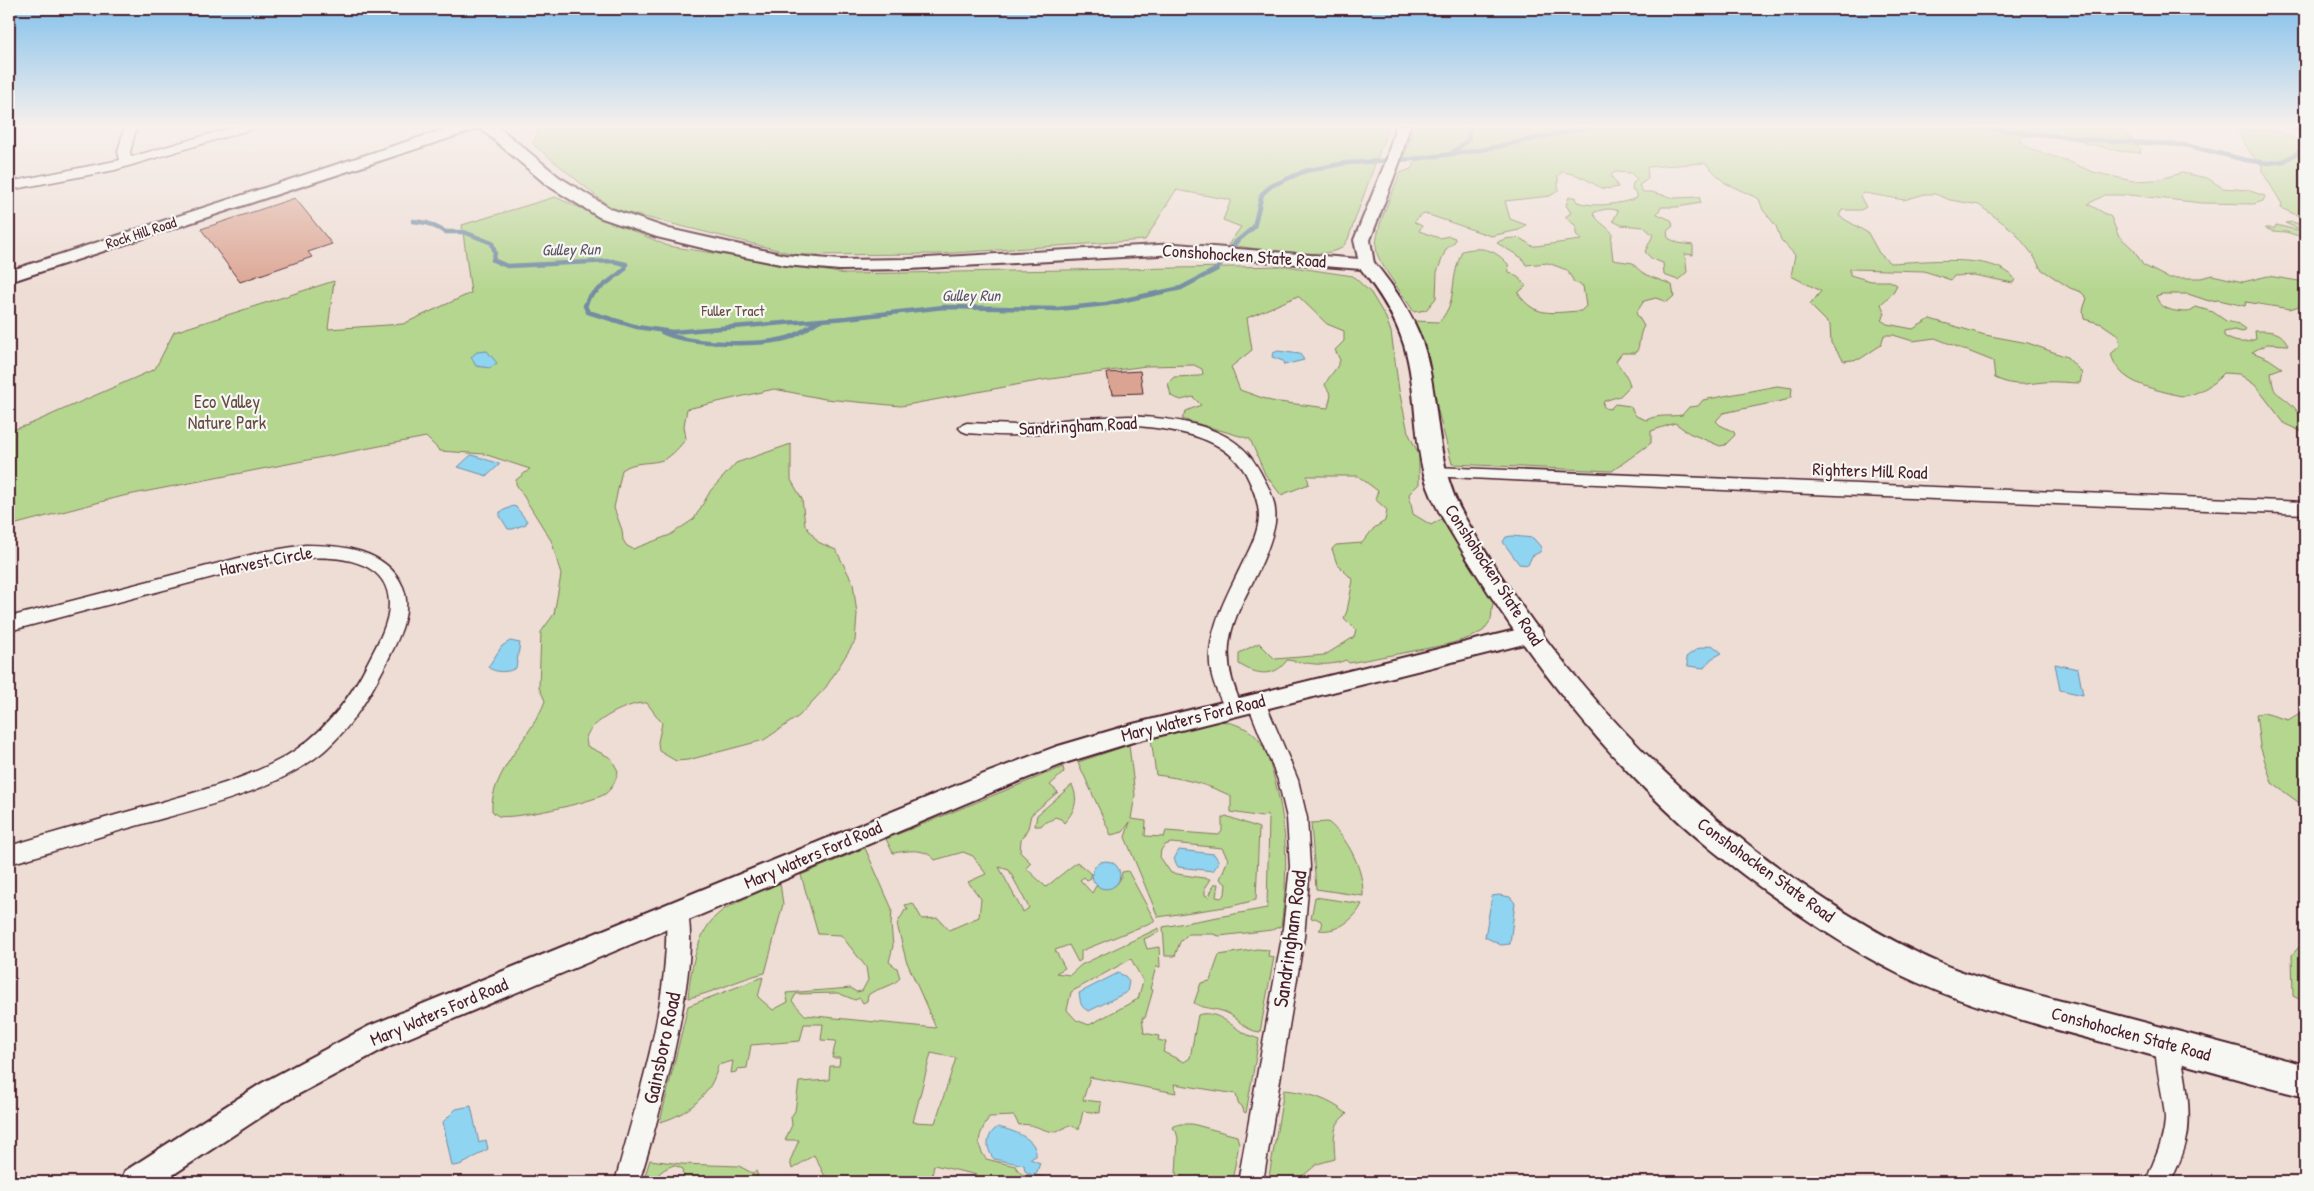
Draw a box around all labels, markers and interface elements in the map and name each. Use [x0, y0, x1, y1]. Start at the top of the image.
street label: Rock Hill Road [103, 211, 179, 254]
water label: Gulley Run [541, 237, 602, 261]
street label: Conshohocken State Road [1161, 237, 1327, 274]
water label: Gulley Run [942, 284, 1002, 306]
park label: Fuller Tract [701, 300, 765, 321]
park label: Eco Valley Nature Park [188, 389, 267, 435]
street label: Sandringham Road [1018, 410, 1138, 441]
street label: Righters Mill Road [1812, 456, 1928, 485]
street label: Conshohocken State Road [1439, 499, 1550, 650]
street label: Harvest Circle [217, 539, 314, 582]
street label: Mary Waters Ford Road [1118, 688, 1267, 747]
street label: Conshohocken State Road [1693, 811, 1840, 928]
street label: Mary Waters Ford Road [740, 814, 886, 895]
street label: Sandringham Road [1266, 869, 1313, 1009]
street label: Mary Waters Ford Road [366, 971, 512, 1052]
street label: Gainsboro Road [636, 989, 687, 1106]
street label: Conshohocken State Road [2049, 1000, 2214, 1067]

